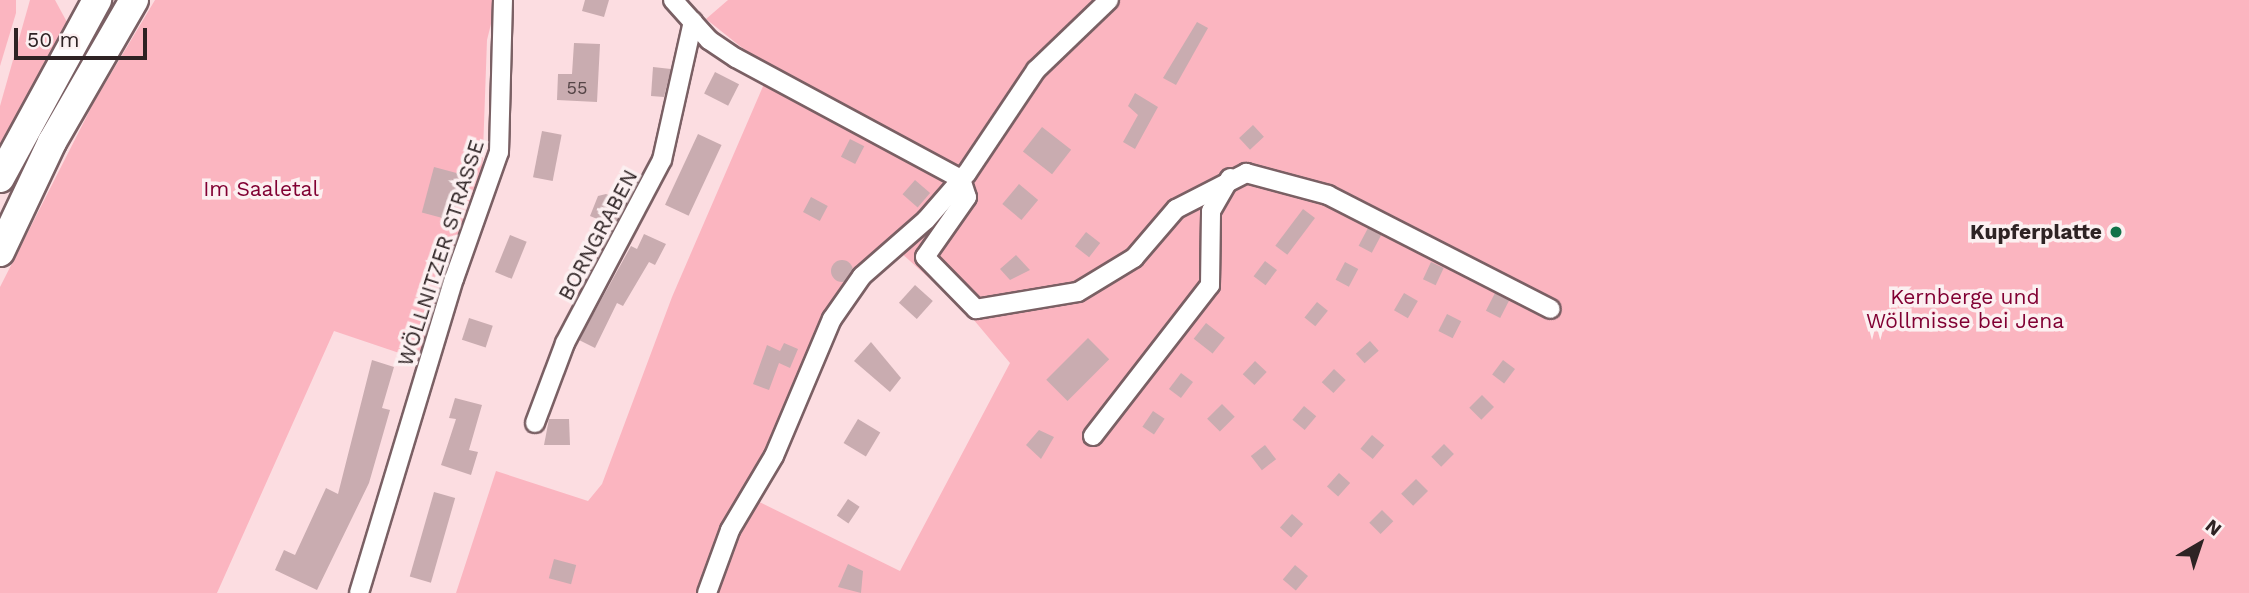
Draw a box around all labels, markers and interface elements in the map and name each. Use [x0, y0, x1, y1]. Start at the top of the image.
scale bar [18, 14, 150, 58]
text: 50 m [27, 27, 79, 52]
house number: 55 [567, 77, 587, 99]
street label: WÖLLNITZER STRASSE [392, 137, 490, 369]
street label: BORNGRABEN [553, 165, 643, 305]
park label: Im Saaletal [203, 176, 319, 202]
place label: Kupferplatte [1970, 219, 2102, 245]
marker: Kupferplatte [2108, 224, 2124, 240]
park label: Kernberge und Wöllmisse bei Jena [1866, 284, 2064, 334]
north arrow [2165, 509, 2235, 579]
text: N [2201, 514, 2226, 541]

